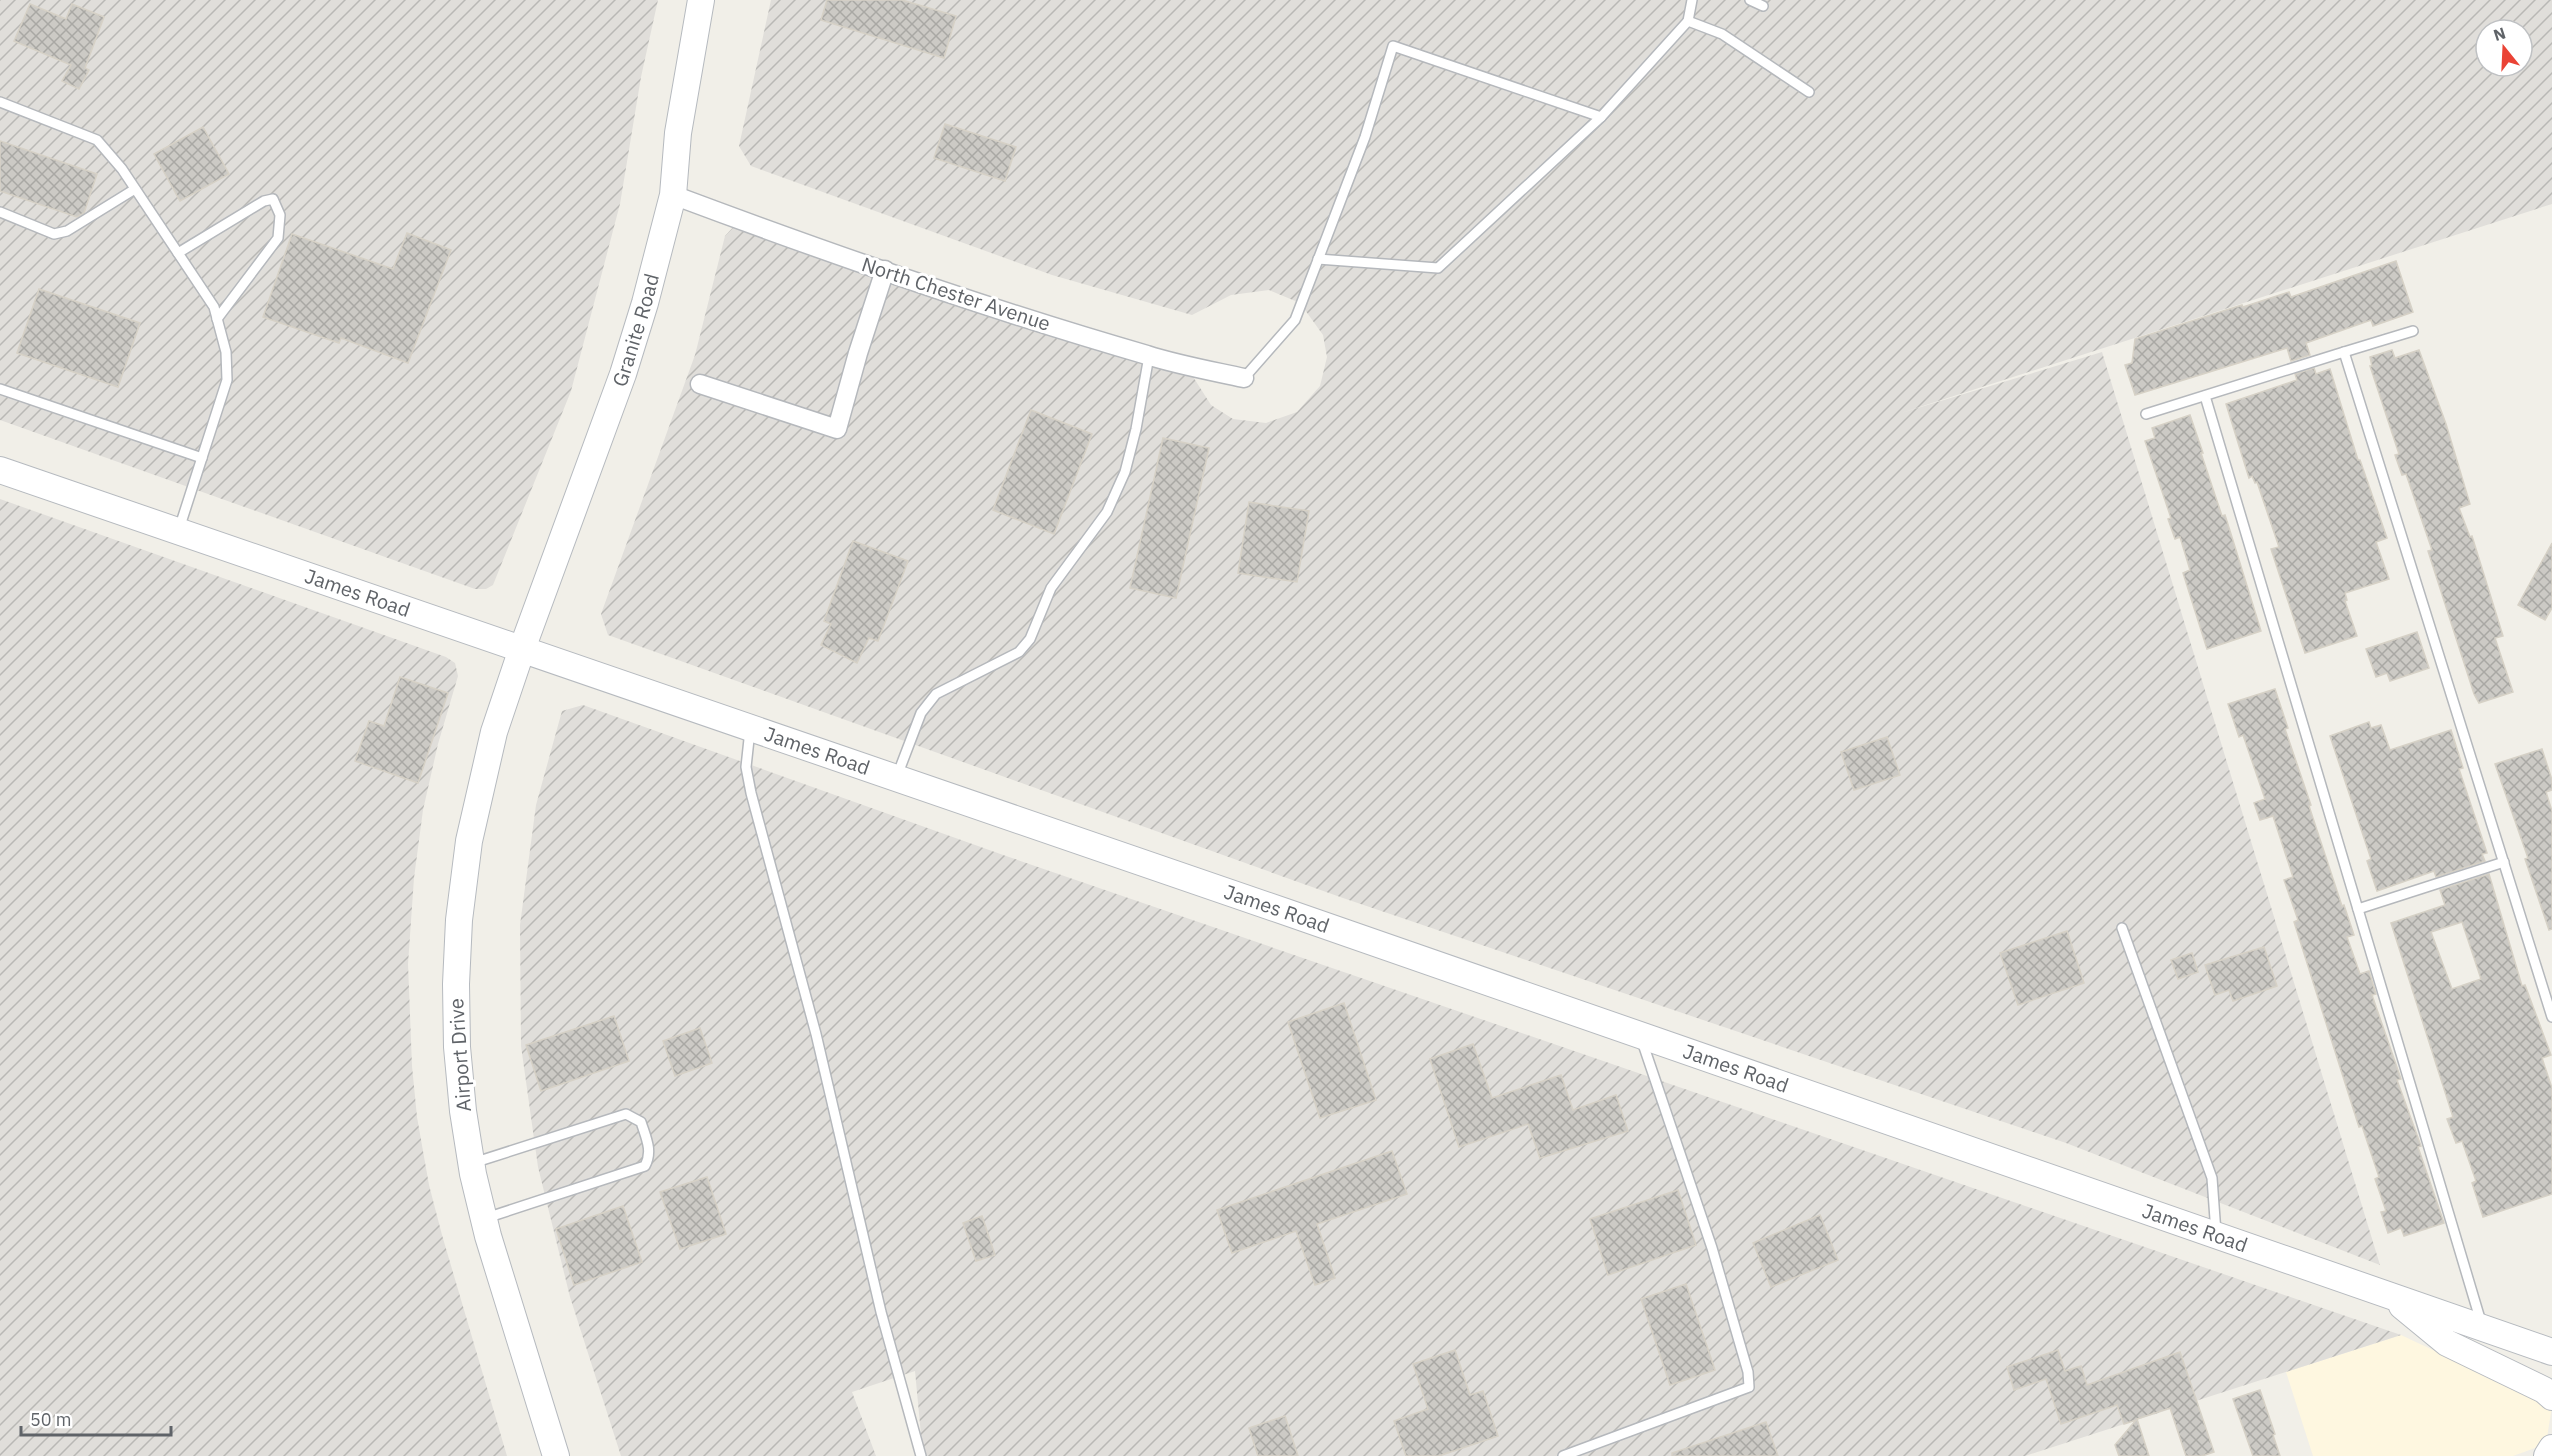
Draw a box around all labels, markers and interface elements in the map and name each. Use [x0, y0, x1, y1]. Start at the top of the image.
north arrow [2474, 18, 2534, 78]
text: N [2491, 22, 2508, 45]
street label: North Chester Avenue [858, 250, 1054, 337]
street label: Granite Road [605, 271, 665, 390]
street label: James Road [301, 562, 414, 623]
street label: James Road [761, 720, 874, 781]
street label: James Road [1221, 878, 1333, 939]
street label: Airport Drive [442, 997, 477, 1113]
street label: James Road [1680, 1037, 1792, 1099]
street label: James Road [2139, 1197, 2251, 1258]
scale bar [21, 1399, 171, 1437]
text: 50 m [30, 1408, 72, 1431]

